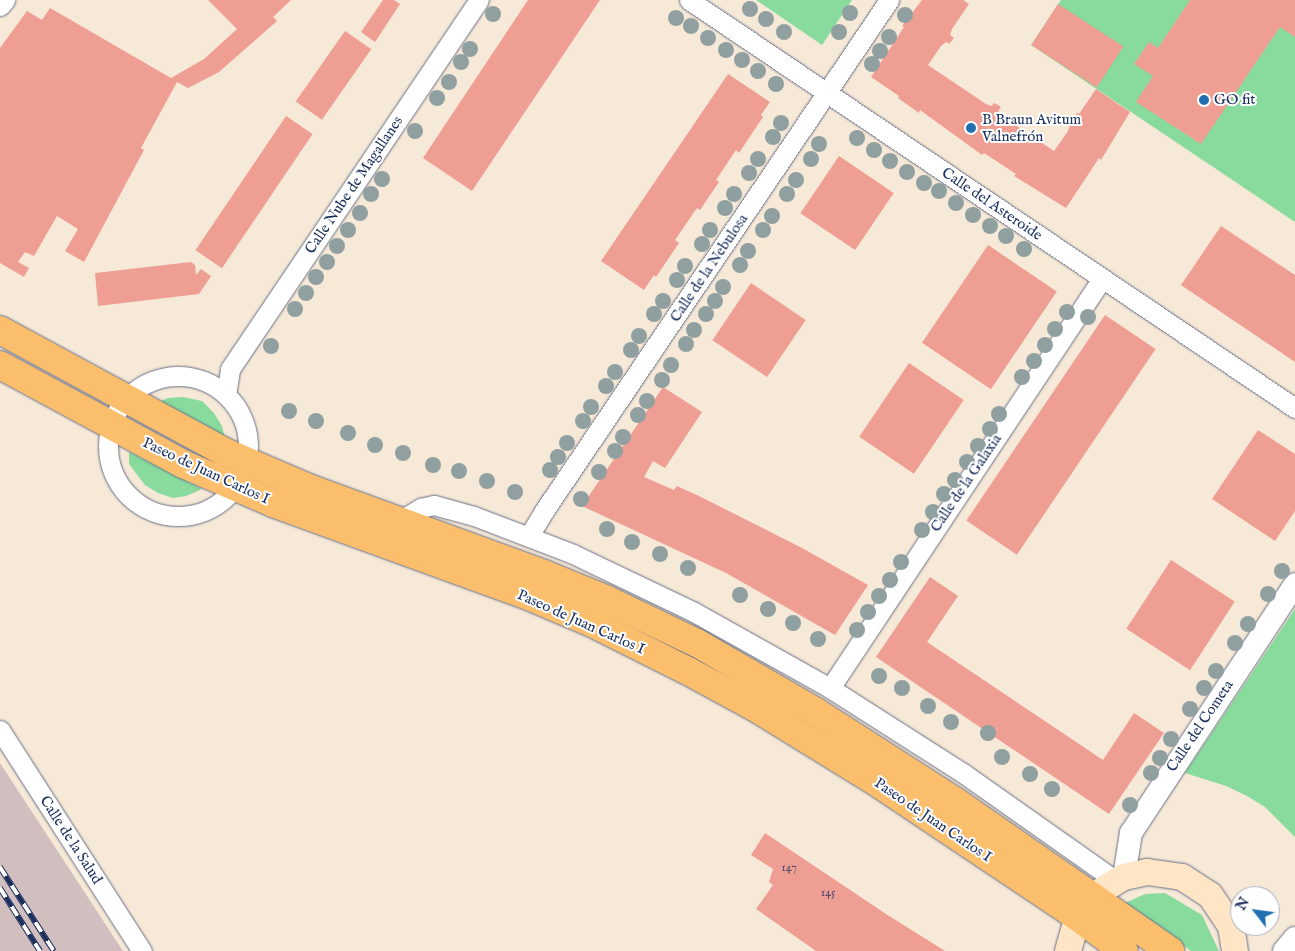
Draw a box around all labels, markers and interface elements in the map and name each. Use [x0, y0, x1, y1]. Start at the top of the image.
place label: GO fit [1214, 91, 1256, 109]
marker: GO fit [1198, 94, 1210, 106]
place label: B Braun Avitum Valnefrón [982, 110, 1081, 145]
street label: Calle Nube de Magallanes [301, 113, 407, 257]
marker: B Braun Avitum Valnefrón [964, 121, 978, 135]
street label: Calle del Asteroide [938, 164, 1046, 244]
street label: Calle de la Nebulosa [666, 210, 752, 326]
street label: Calle de la Galaxia [927, 431, 1005, 535]
street label: Paseo de Juan Carlos I [140, 434, 272, 508]
street label: Paseo de Juan Carlos I [514, 586, 648, 658]
street label: Calle del Cometa [1163, 677, 1237, 775]
street label: Paseo de Juan Carlos I [871, 774, 995, 866]
street label: Calle de la Salud [36, 793, 106, 887]
house number: 147 [781, 861, 797, 875]
house number: 145 [821, 886, 835, 900]
north arrow [1230, 886, 1280, 936]
text: N [1232, 894, 1254, 914]

